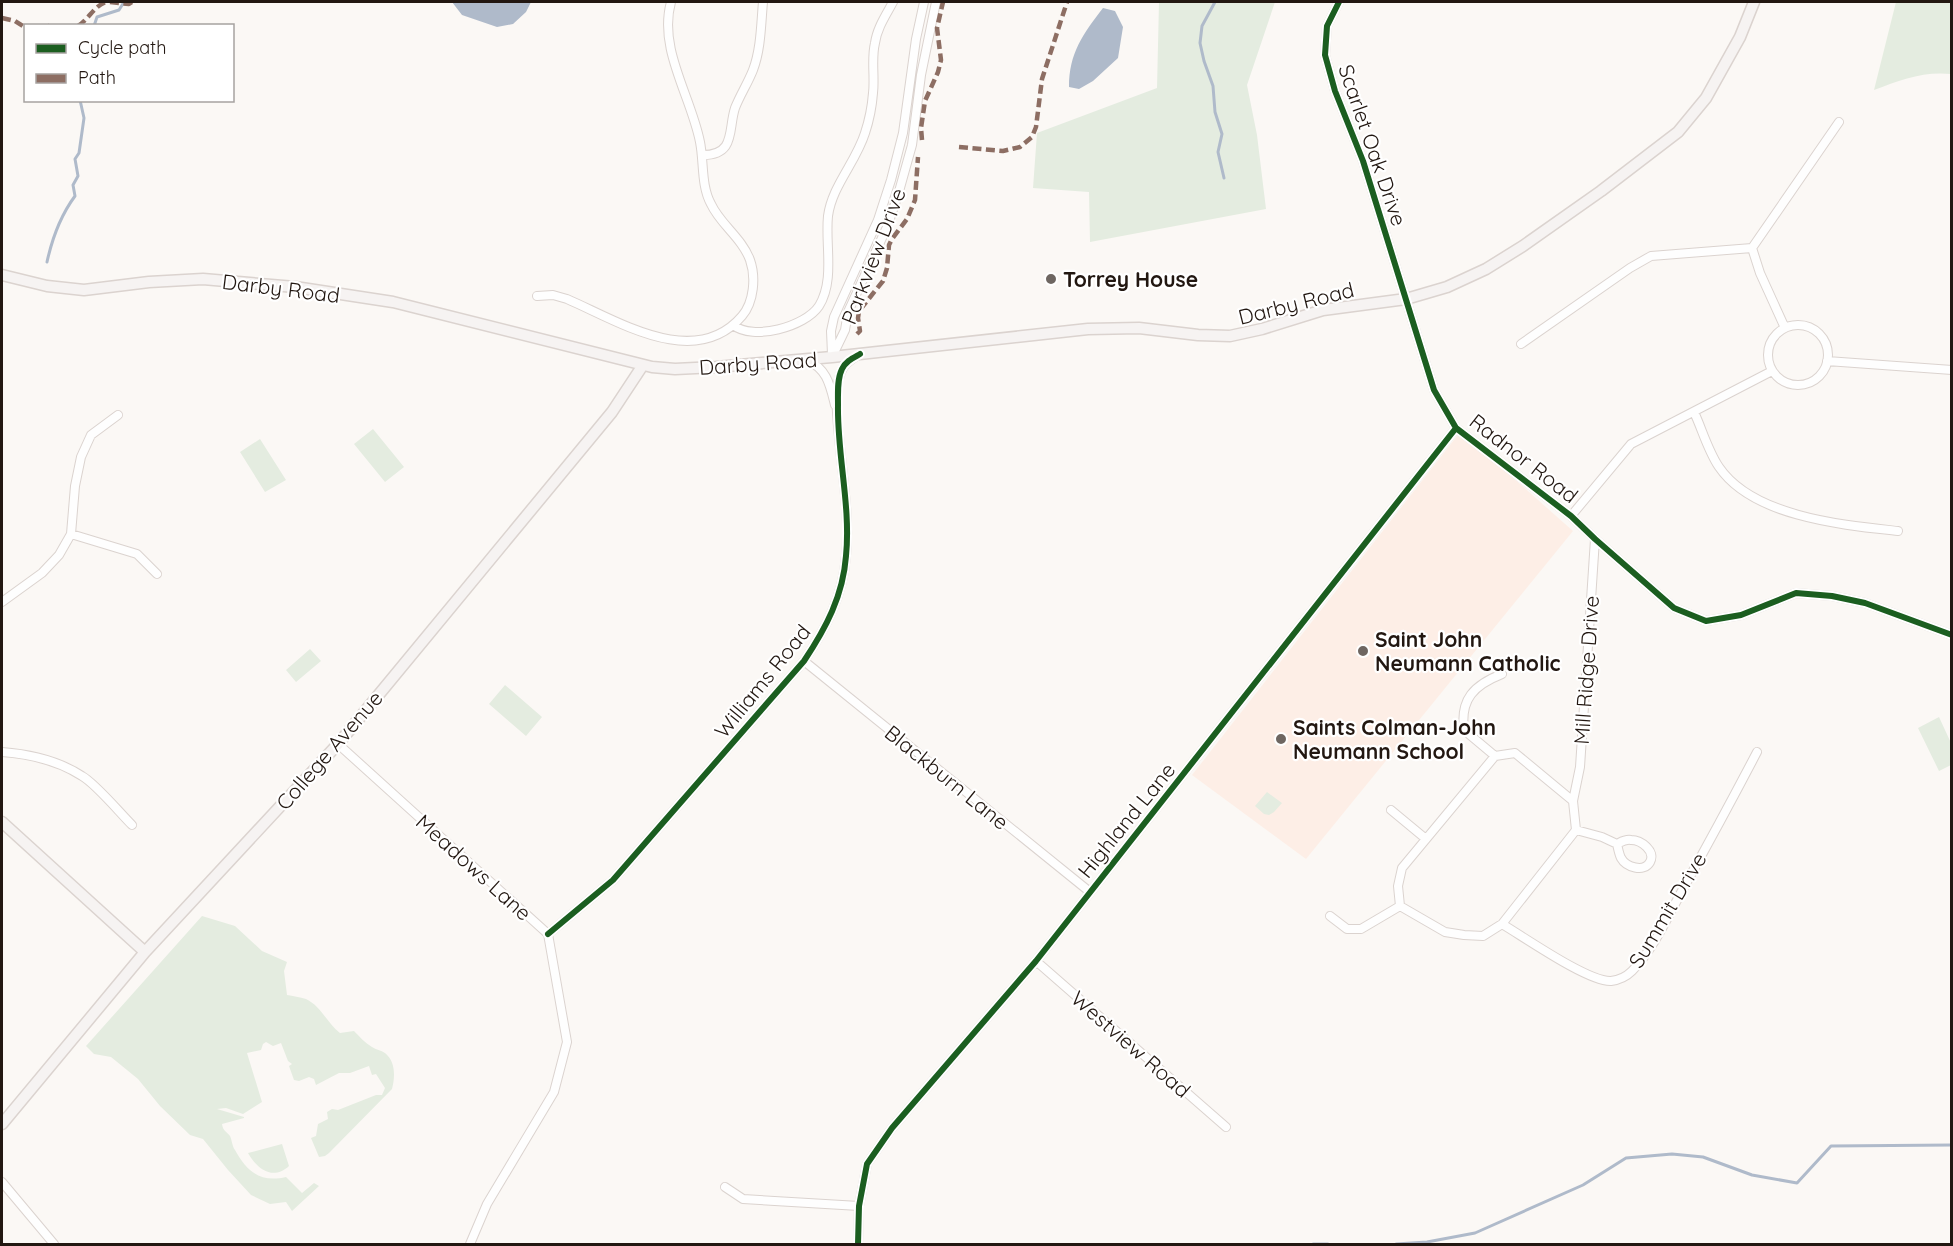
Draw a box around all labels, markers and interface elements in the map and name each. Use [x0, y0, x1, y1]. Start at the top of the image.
legend [24, 24, 234, 102]
text: Cycle path [78, 36, 166, 59]
street label: Scarlet Oak Drive [1333, 61, 1413, 229]
text: Path [78, 66, 116, 89]
street label: Parkview Drive [835, 184, 911, 328]
place label: Torrey House [1063, 266, 1198, 292]
street label: Darby Road [221, 268, 341, 308]
marker: Torrey House [1044, 272, 1058, 286]
street label: Darby Road [1235, 276, 1357, 330]
street label: Darby Road [698, 346, 818, 380]
street label: Radnor Road [1465, 408, 1583, 508]
street label: Mill Ridge Drive [1568, 595, 1604, 745]
street label: Williams Road [708, 619, 816, 743]
place label: Saint John Neumann Catholic [1375, 626, 1561, 676]
marker: Saint John Neumann Catholic [1356, 644, 1370, 658]
street label: College Avenue [270, 685, 388, 815]
place label: Saints Colman-John Neumann School [1293, 714, 1496, 764]
street label: Blackburn Lane [880, 719, 1014, 835]
marker: Saints Colman-John Neumann School [1274, 732, 1288, 746]
street label: Highland Lane [1072, 757, 1180, 883]
street label: Meadows Lane [411, 808, 537, 926]
street label: Summit Drive [1622, 848, 1712, 972]
street label: Westview Road [1066, 985, 1196, 1103]

